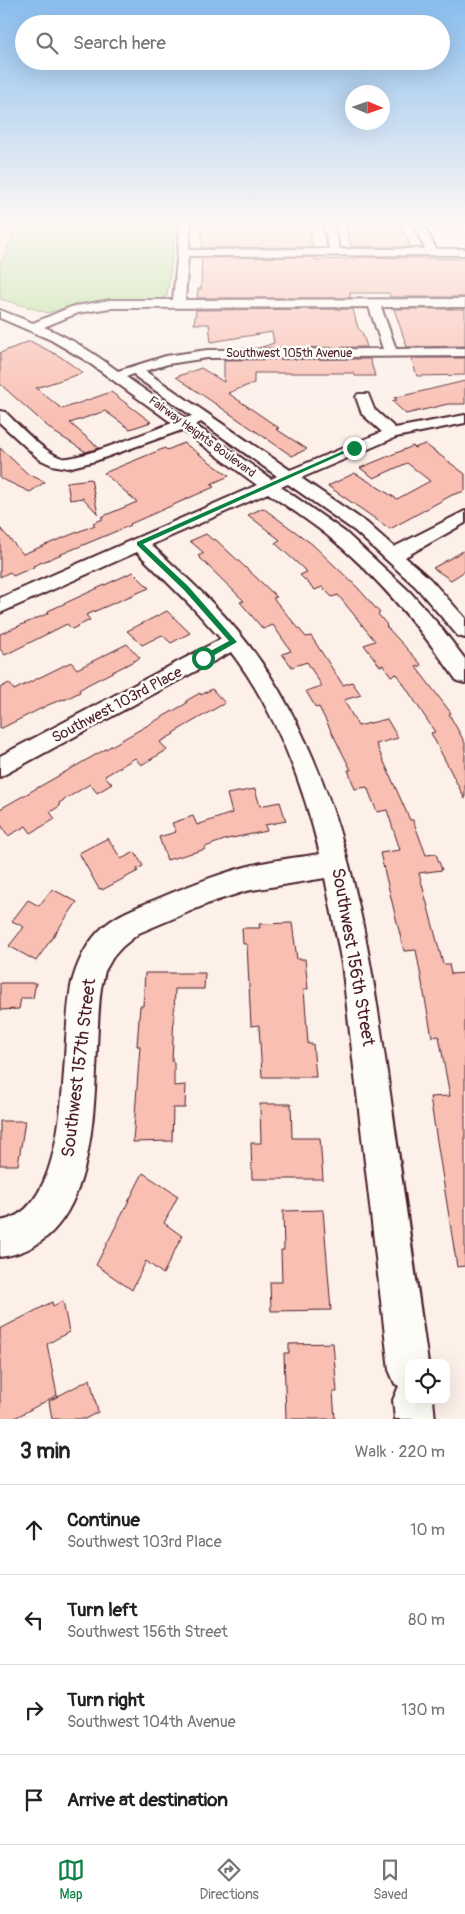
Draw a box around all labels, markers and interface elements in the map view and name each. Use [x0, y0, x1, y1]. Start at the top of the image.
search box [15, 15, 450, 70]
icon: search [33, 29, 61, 57]
text: Search here [73, 31, 166, 55]
north arrow [345, 85, 390, 130]
street label: Southwest 105th Avenue [226, 346, 352, 361]
street label: Fairway Heights Boulevard [146, 393, 259, 481]
route end [343, 437, 366, 460]
route start [192, 647, 215, 670]
street label: Southwest 103rd Place [49, 662, 186, 747]
street label: Southwest 156th Street [326, 866, 380, 1049]
street label: Southwest 157th Street [57, 977, 101, 1159]
map controls [405, 1359, 450, 1404]
button: locate [405, 1359, 450, 1404]
text: 3 min [20, 1438, 70, 1465]
text: Walk · 220 m [355, 1442, 445, 1462]
text: Continue [67, 1508, 140, 1532]
icon: ahead [20, 1516, 48, 1544]
text: 10 m [410, 1520, 445, 1540]
text: Southwest 103rd Place [67, 1532, 222, 1552]
text: Turn left [67, 1598, 137, 1622]
icon: left [20, 1606, 48, 1634]
text: 80 m [408, 1610, 445, 1630]
text: Southwest 156th Street [67, 1622, 228, 1642]
text: Turn right [67, 1688, 145, 1712]
icon: right [20, 1696, 48, 1724]
text: 130 m [401, 1700, 445, 1720]
text: Southwest 104th Avenue [67, 1712, 236, 1732]
icon: arrive [20, 1786, 48, 1814]
text: Arrive at destination [67, 1788, 228, 1812]
tab: Map [57, 1856, 85, 1903]
tab: Directions [199, 1856, 259, 1903]
tab: Saved [373, 1856, 408, 1903]

